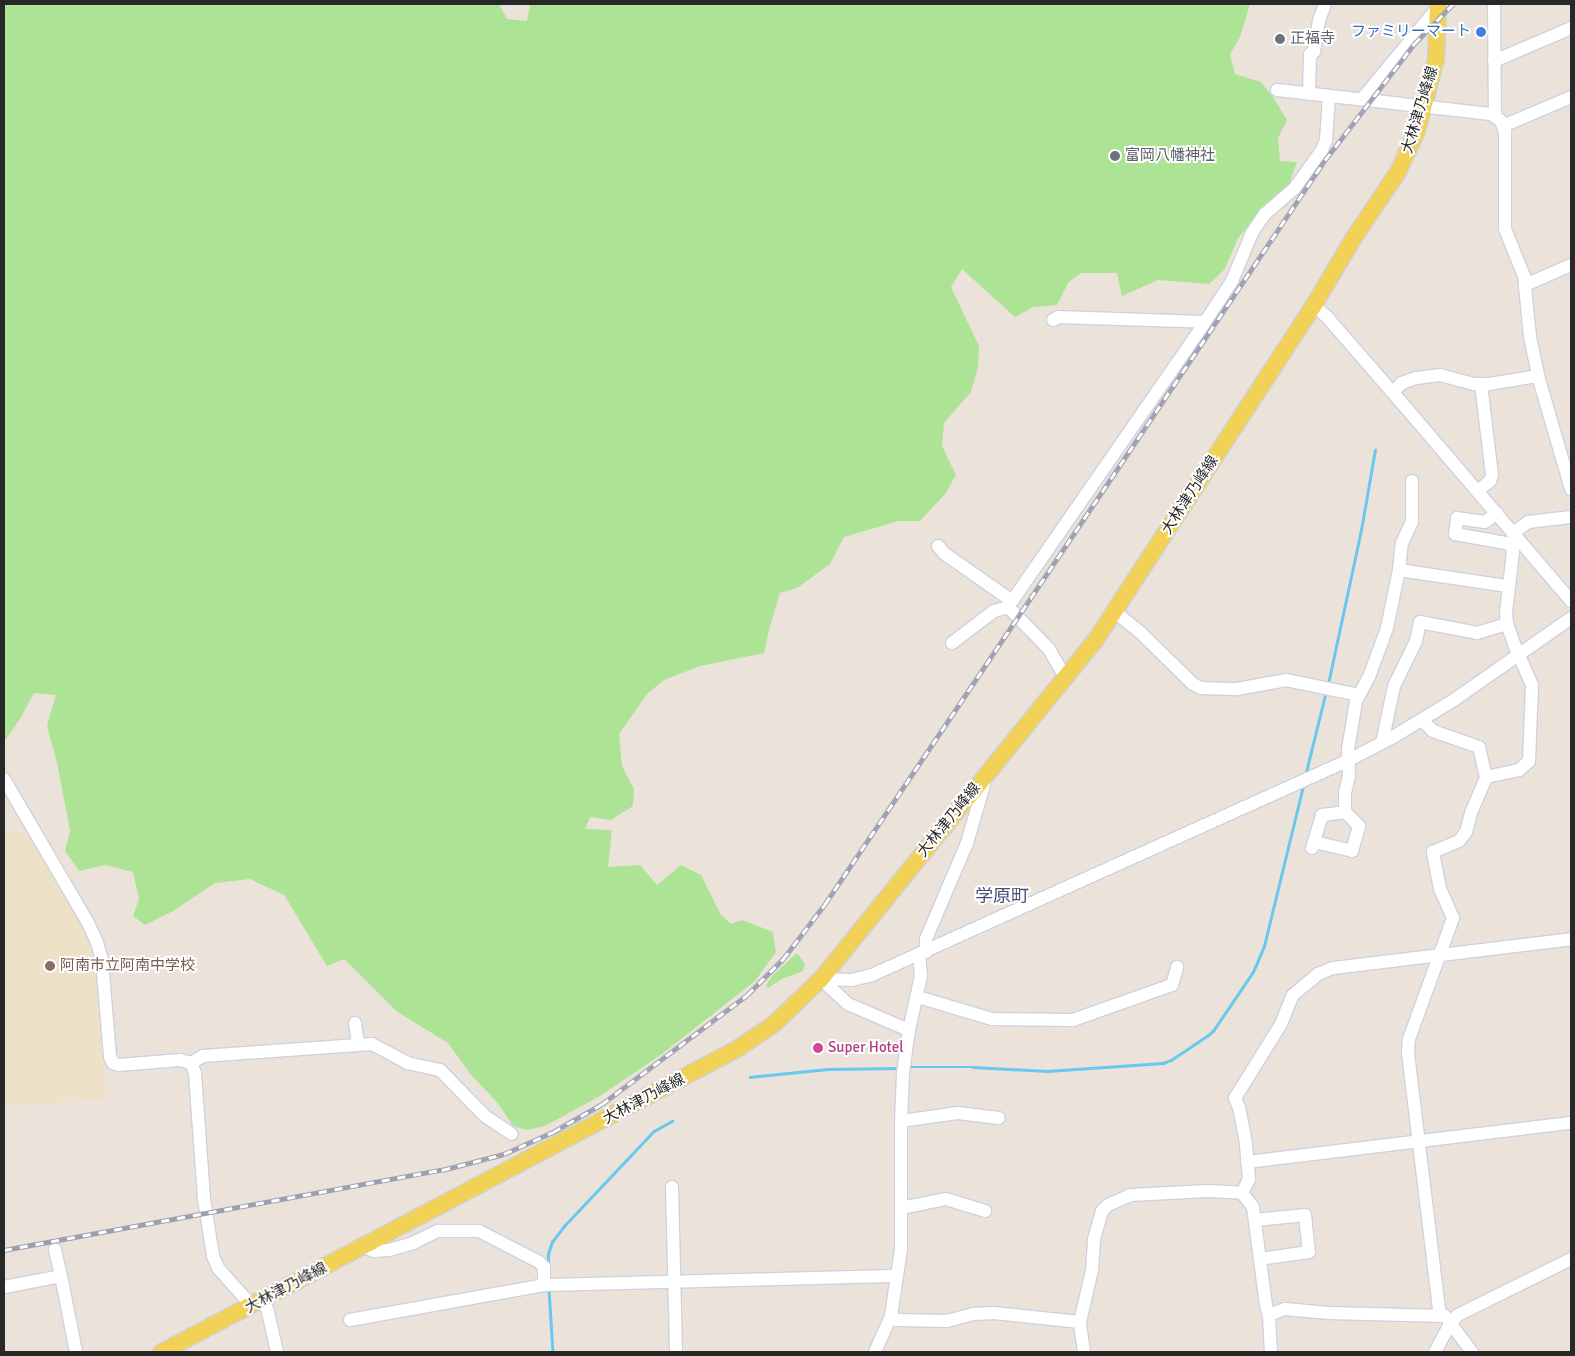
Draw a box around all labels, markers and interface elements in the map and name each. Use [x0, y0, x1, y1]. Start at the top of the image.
place label: ファミリーマート [1351, 23, 1471, 41]
marker: ファミリーマート [1475, 26, 1487, 38]
place label: 正福寺 [1290, 30, 1335, 48]
marker: 正福寺 [1274, 33, 1286, 45]
street label: 大林津乃峰線 [1398, 64, 1442, 156]
place label: 富岡八幡神社 [1125, 147, 1215, 165]
marker: 富岡八幡神社 [1109, 150, 1121, 162]
street label: 大林津乃峰線 [1158, 452, 1222, 538]
street label: 大林津乃峰線 [914, 779, 984, 861]
district label: 学原町 [975, 885, 1029, 907]
place label: 阿南市立阿南中学校 [60, 957, 195, 975]
marker: 阿南市立阿南中学校 [44, 960, 56, 972]
place label: Super Hotel [828, 1039, 904, 1057]
marker: Super Hotel [812, 1042, 824, 1054]
street label: 大林津乃峰線 [600, 1070, 688, 1128]
street label: 大林津乃峰線 [242, 1259, 330, 1317]

